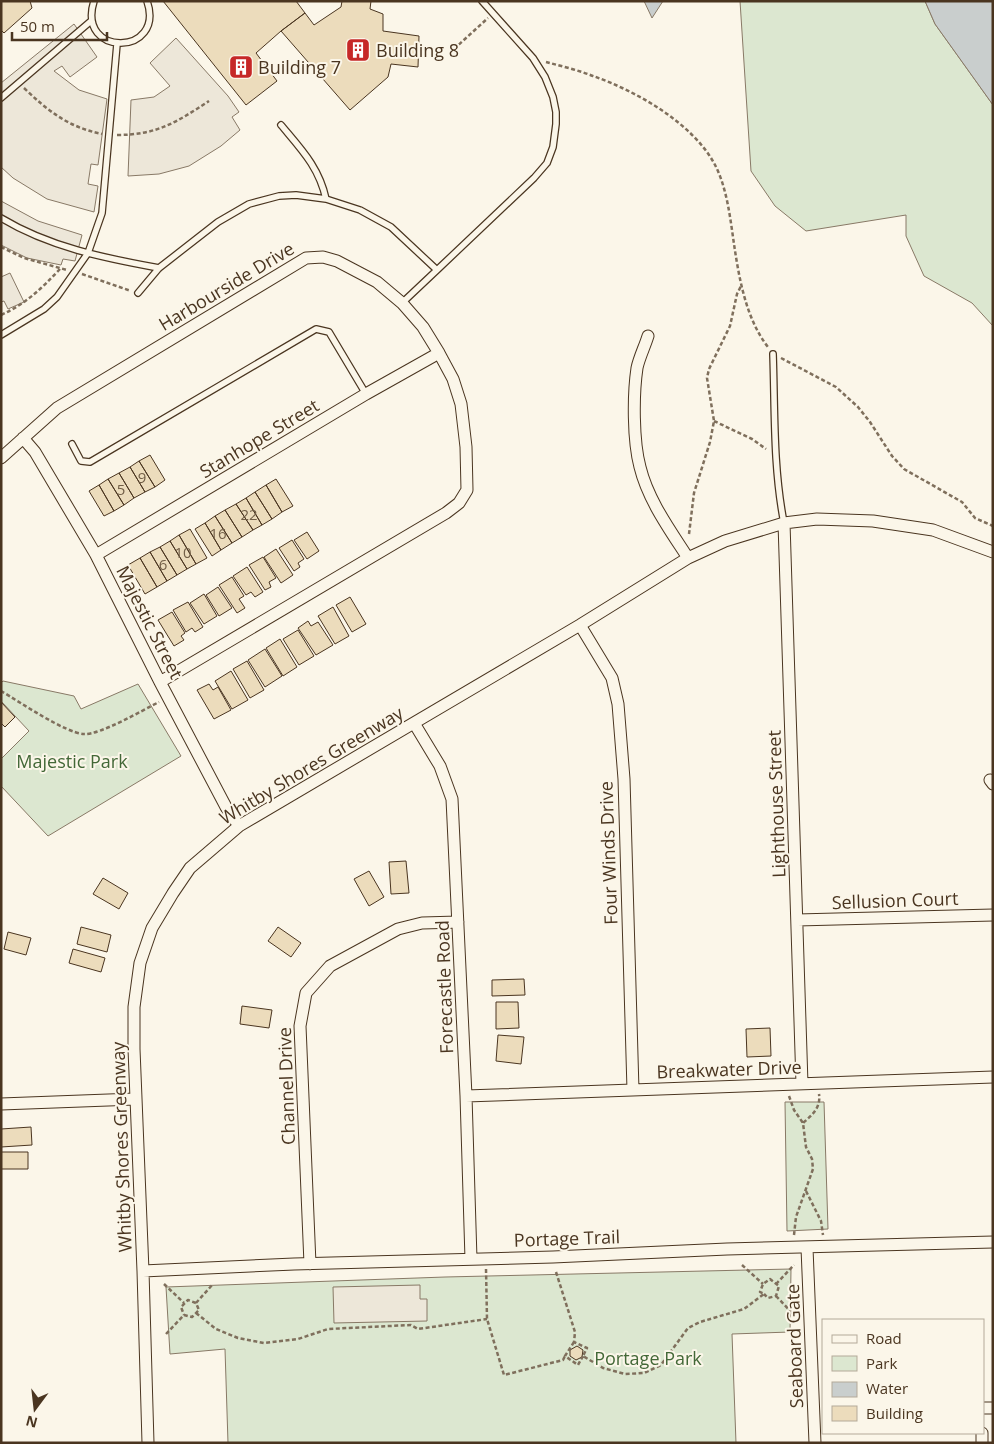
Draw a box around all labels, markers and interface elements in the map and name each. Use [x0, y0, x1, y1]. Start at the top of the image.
scale bar [12, 10, 108, 42]
text: 50 m [20, 16, 55, 36]
building icon: Building 8 [345, 37, 371, 63]
place label: Building 8 [376, 38, 459, 62]
building icon: Building 7 [228, 54, 254, 80]
place label: Building 7 [258, 55, 341, 79]
street label: Harbourside Drive [154, 236, 298, 336]
street label: Stanhope Street [195, 393, 323, 483]
house number: 9 [138, 467, 146, 487]
house number: 5 [117, 479, 125, 499]
house number: 22 [240, 504, 258, 524]
house number: 16 [209, 523, 227, 543]
house number: 10 [174, 542, 192, 562]
house number: 6 [159, 554, 167, 574]
street label: Majestic Street [111, 561, 189, 683]
street label: Whitby Shores Greenway [215, 700, 408, 829]
street label: Lighthouse Street [761, 730, 791, 878]
park label: Majestic Park [16, 749, 128, 773]
street label: Four Winds Drive [593, 781, 623, 925]
street label: Sellusion Court [831, 886, 959, 914]
street label: Forecastle Road [430, 920, 458, 1054]
street label: Channel Drive [272, 1027, 300, 1145]
street label: Whitby Shores Greenway [105, 1040, 137, 1253]
street label: Breakwater Drive [656, 1054, 802, 1084]
street label: Portage Trail [513, 1224, 621, 1252]
street label: Seaboard Gate [780, 1283, 808, 1409]
legend [822, 1319, 984, 1434]
text: Road [866, 1328, 902, 1348]
park label: Portage Park [594, 1346, 702, 1370]
text: Park [866, 1353, 897, 1373]
text: Water [866, 1378, 908, 1398]
north arrow [10, 1384, 60, 1434]
text: Building [866, 1403, 923, 1423]
text: N [24, 1411, 39, 1433]

